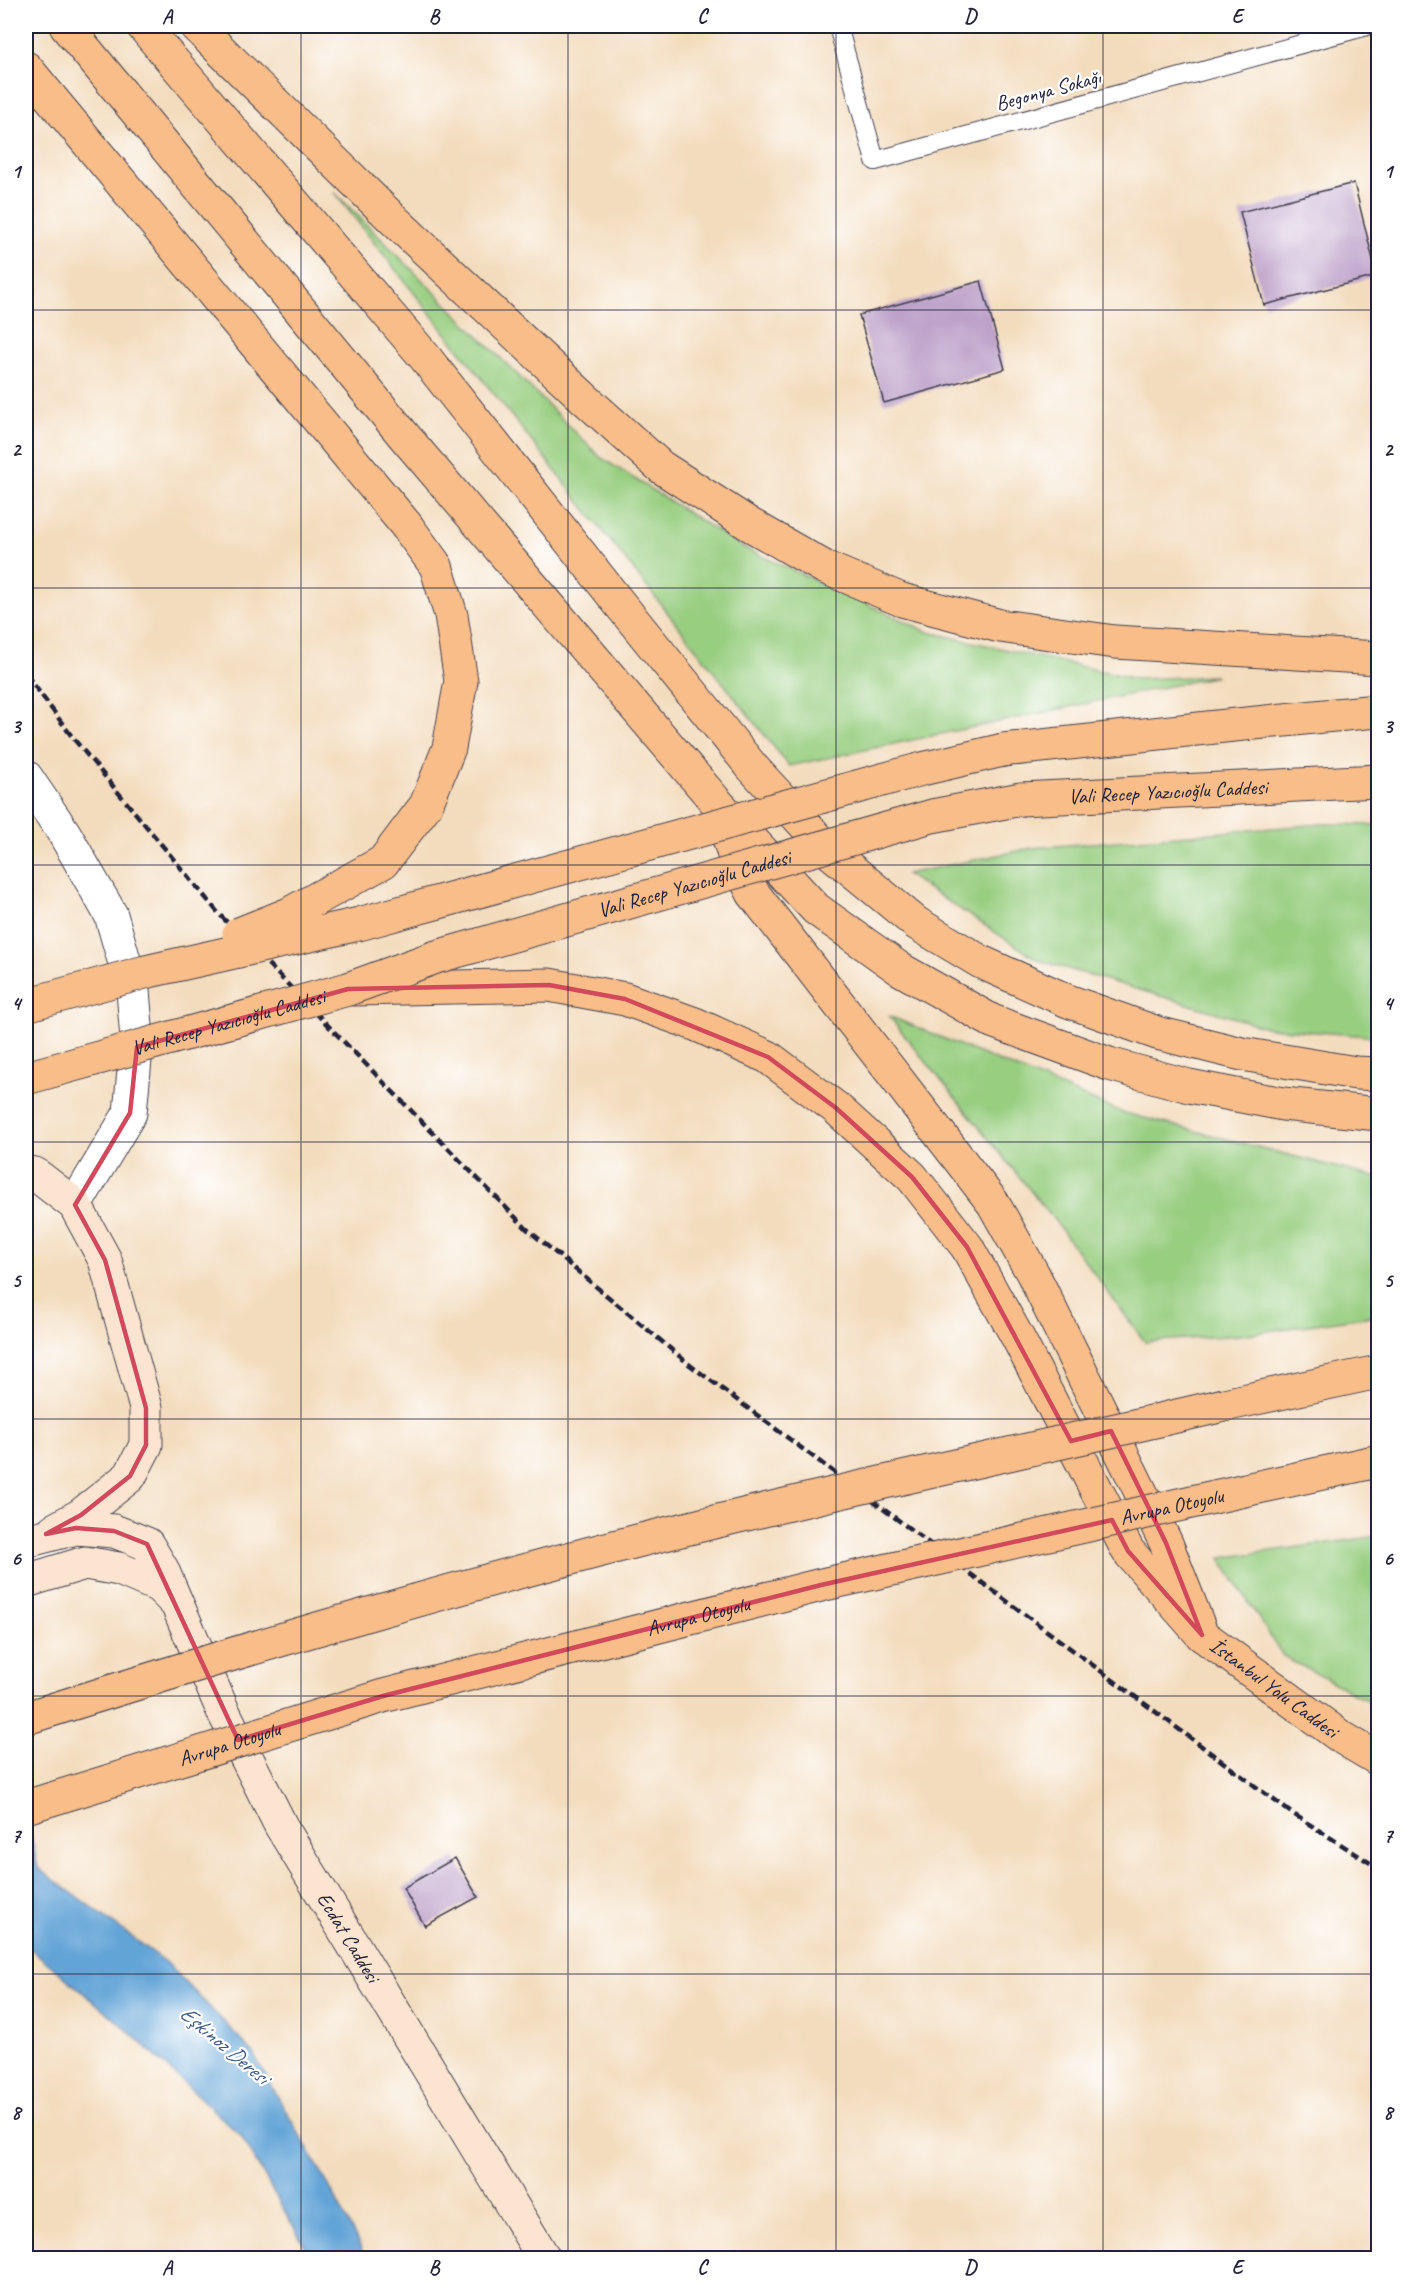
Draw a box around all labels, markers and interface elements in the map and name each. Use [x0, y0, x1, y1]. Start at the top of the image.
text: A [162, 4, 174, 29]
text: B [429, 4, 441, 29]
text: C [697, 4, 709, 29]
text: D [964, 4, 978, 29]
text: E [1232, 4, 1246, 29]
street label: Begonya Sokağı [993, 63, 1104, 117]
text: 1 [12, 159, 23, 184]
text: 1 [1384, 159, 1395, 184]
text: 2 [12, 437, 23, 462]
text: 2 [1384, 437, 1395, 462]
text: 3 [12, 714, 23, 739]
text: 3 [1384, 714, 1395, 739]
street label: Vali Recep Yazıcıoğlu Caddesi [1068, 773, 1271, 810]
street label: Vali Recep Yazıcıoğlu Caddesi [595, 843, 796, 923]
street label: Vali Recep Yazıcıoğlu Caddesi [129, 982, 331, 1061]
text: 4 [12, 991, 24, 1016]
text: 4 [1384, 991, 1396, 1016]
text: 5 [12, 1268, 23, 1293]
text: 5 [1384, 1268, 1395, 1293]
street label: Avrupa Otoyolu [1117, 1482, 1227, 1531]
text: 6 [11, 1546, 22, 1571]
text: 6 [1383, 1546, 1394, 1571]
street label: Avrupa Otoyolu [644, 1590, 754, 1642]
street label: İstanbul Yolu Caddesi [1205, 1632, 1346, 1745]
street label: Avrupa Otoyolu [175, 1715, 285, 1772]
text: 7 [12, 1823, 23, 1848]
text: 7 [1384, 1823, 1395, 1848]
street label: Ecdat Caddesi [311, 1887, 388, 1990]
water label: Eşkinoz Deresi [174, 1999, 278, 2093]
text: 8 [12, 2100, 24, 2125]
text: 8 [1384, 2100, 1396, 2125]
text: A [162, 2255, 174, 2280]
text: B [429, 2255, 441, 2280]
text: C [697, 2255, 709, 2280]
text: D [964, 2255, 978, 2280]
text: E [1232, 2255, 1246, 2280]

